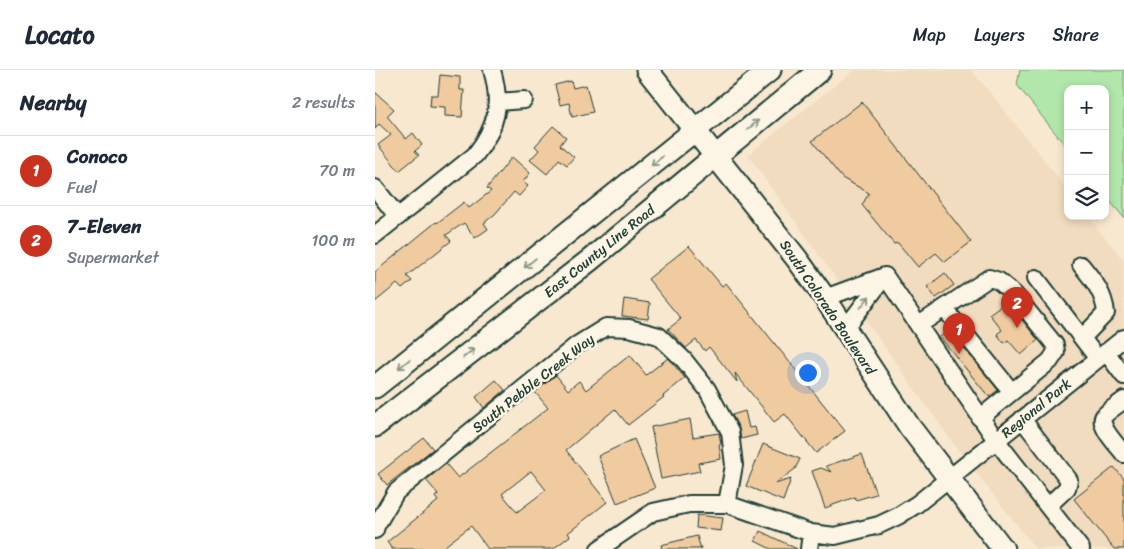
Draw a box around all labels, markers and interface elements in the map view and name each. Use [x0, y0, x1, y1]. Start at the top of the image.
text: Locato [25, 14, 95, 56]
text: Map [913, 19, 946, 51]
text: Layers [974, 19, 1025, 51]
text: Share [1053, 19, 1099, 51]
text: Nearby [20, 84, 86, 122]
map controls [1064, 85, 1109, 220]
button: + [1064, 85, 1109, 130]
text: 2 results [292, 88, 355, 117]
one-way arrow [746, 120, 759, 131]
button: − [1064, 130, 1109, 175]
text: Conoco [67, 140, 127, 173]
one-way arrow [651, 155, 664, 166]
text: 1 [33, 156, 39, 185]
text: 70 m [319, 156, 355, 185]
text: Fuel [67, 173, 97, 202]
button: layers [1064, 175, 1109, 220]
street label: East County Line Road [538, 197, 662, 304]
text: 7-Eleven [67, 210, 141, 243]
text: 2 [31, 226, 41, 255]
text: 100 m [311, 226, 355, 255]
street label: South Colorado Boulevard [773, 234, 883, 381]
text: Supermarket [67, 243, 159, 272]
one-way arrow [524, 257, 537, 268]
pin: 2 [1001, 287, 1033, 328]
one-way arrow [860, 296, 871, 309]
pin: 1 [943, 313, 975, 354]
street label: South Pebble Creek Way [466, 327, 601, 439]
one-way arrow [462, 348, 475, 359]
one-way arrow [397, 359, 410, 370]
your location [795, 360, 821, 386]
street label: Regional Park [996, 372, 1077, 445]

